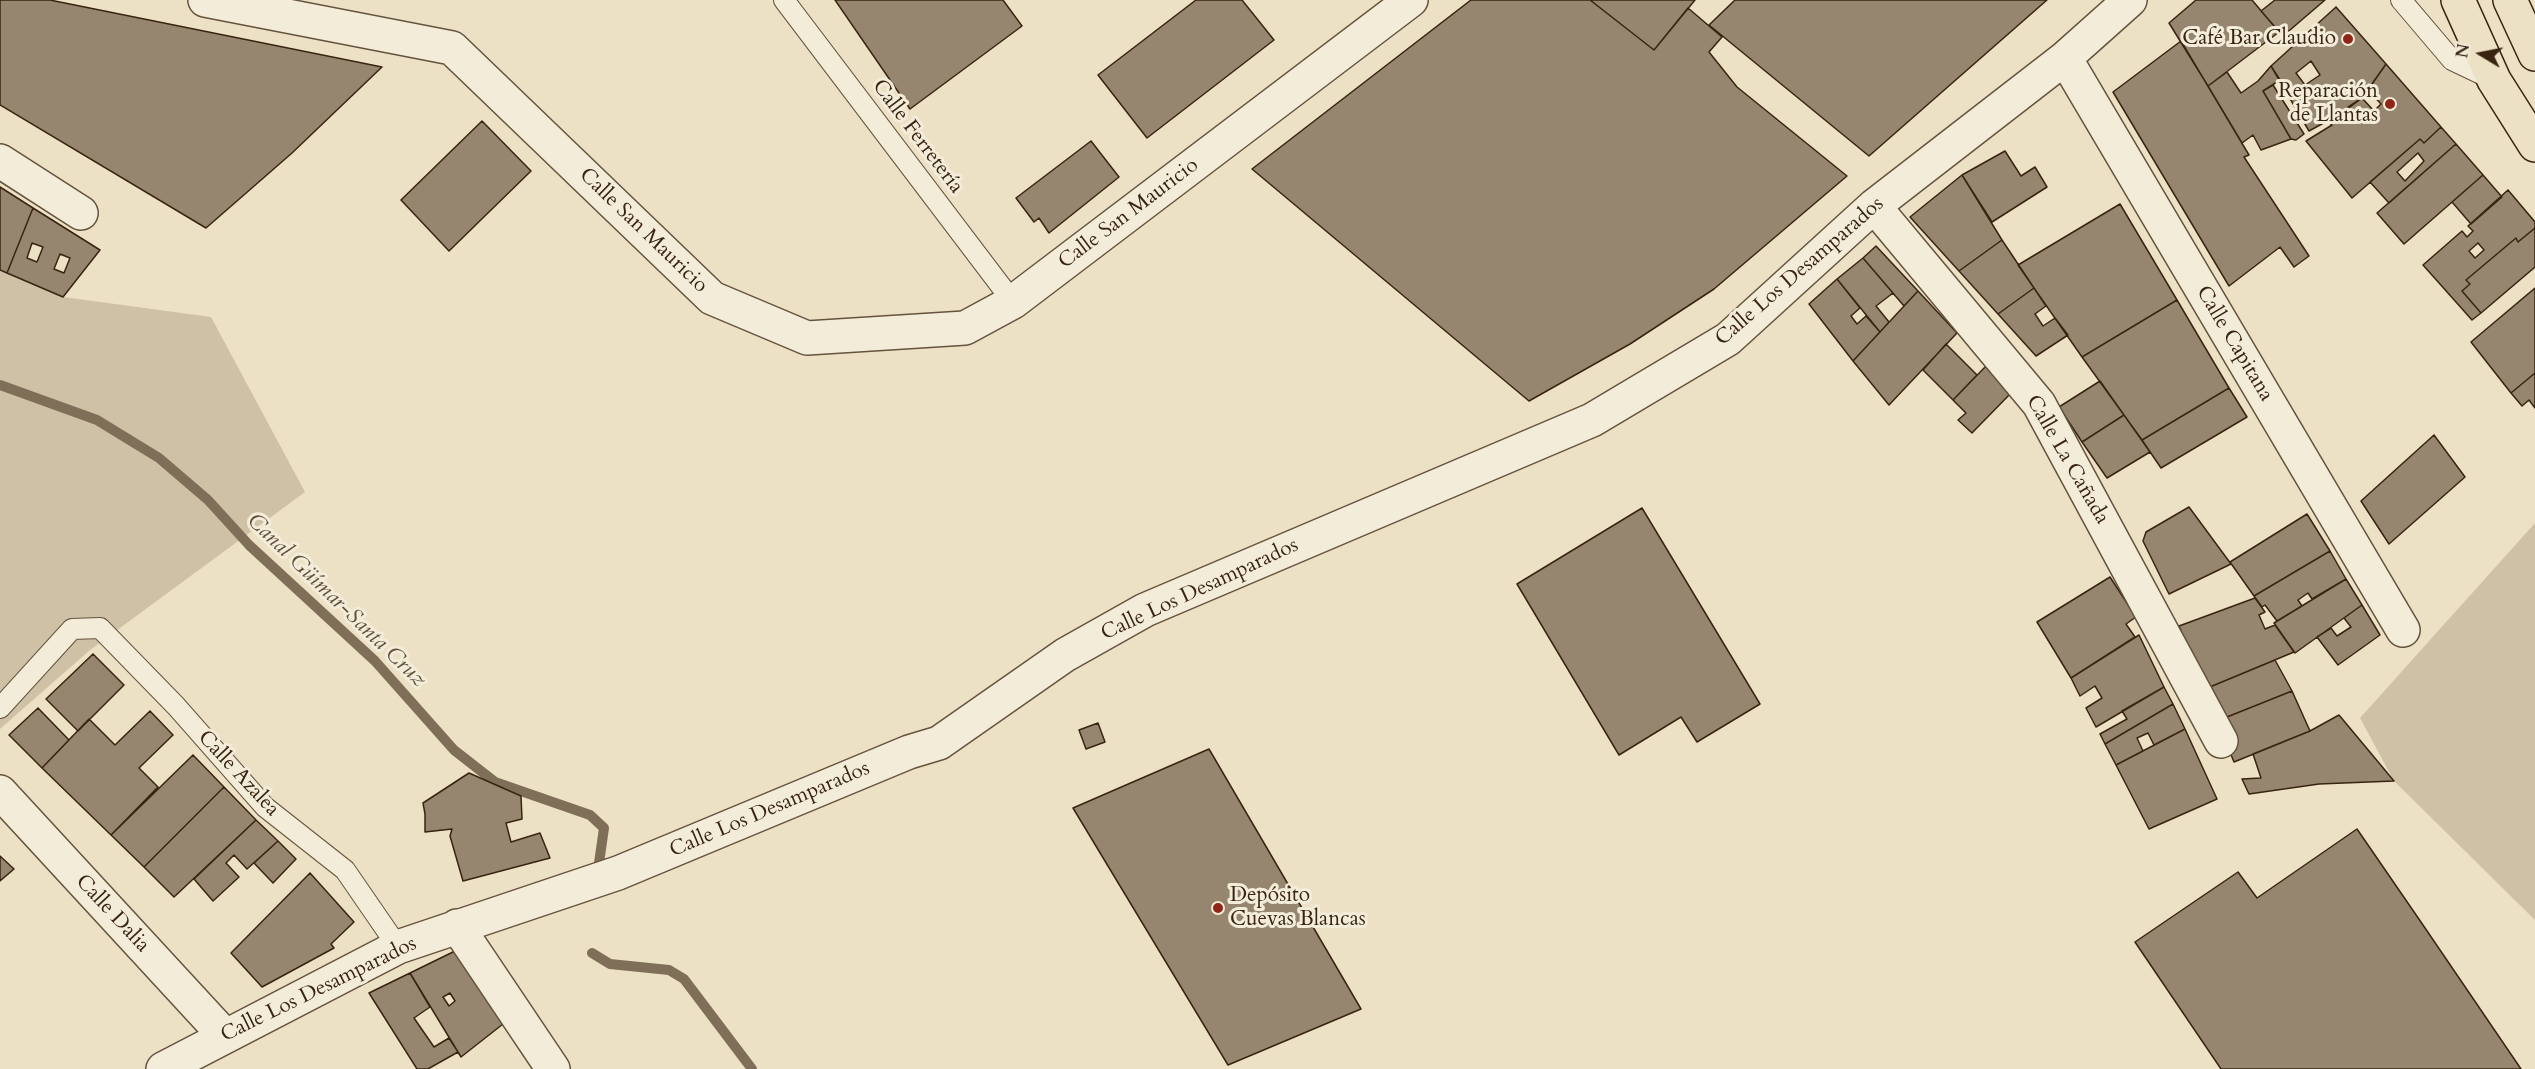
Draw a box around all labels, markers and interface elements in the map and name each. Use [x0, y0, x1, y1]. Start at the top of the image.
north arrow [2451, 24, 2511, 84]
place label: Café Bar Claudio [2182, 26, 2336, 52]
marker: Café Bar Claudio [2341, 32, 2355, 46]
text: N [2451, 42, 2475, 60]
street label: Calle Ferretería [866, 75, 968, 199]
place label: Reparación de Llantas [2278, 79, 2378, 129]
marker: Reparación de Llantas [2383, 97, 2397, 111]
street label: Calle San Mauricio [1054, 153, 1204, 275]
street label: Calle San Mauricio [573, 163, 713, 299]
street label: Calle Los Desamparados [1711, 192, 1889, 352]
street label: Calle Capitana [2190, 282, 2278, 406]
street label: Calle La Cañada [2020, 391, 2114, 529]
water label: Canal Güímar-Santa Cruz [241, 508, 431, 694]
street label: Calle Los Desamparados [1097, 533, 1303, 647]
street label: Calle Azalea [192, 726, 284, 822]
street label: Calle Los Desamparados [666, 756, 874, 864]
street label: Calle Dalia [70, 870, 154, 958]
place label: Depósito Cuevas Blancas [1230, 883, 1366, 933]
marker: Depósito Cuevas Blancas [1211, 901, 1225, 915]
street label: Calle Los Desamparados [217, 932, 421, 1048]

